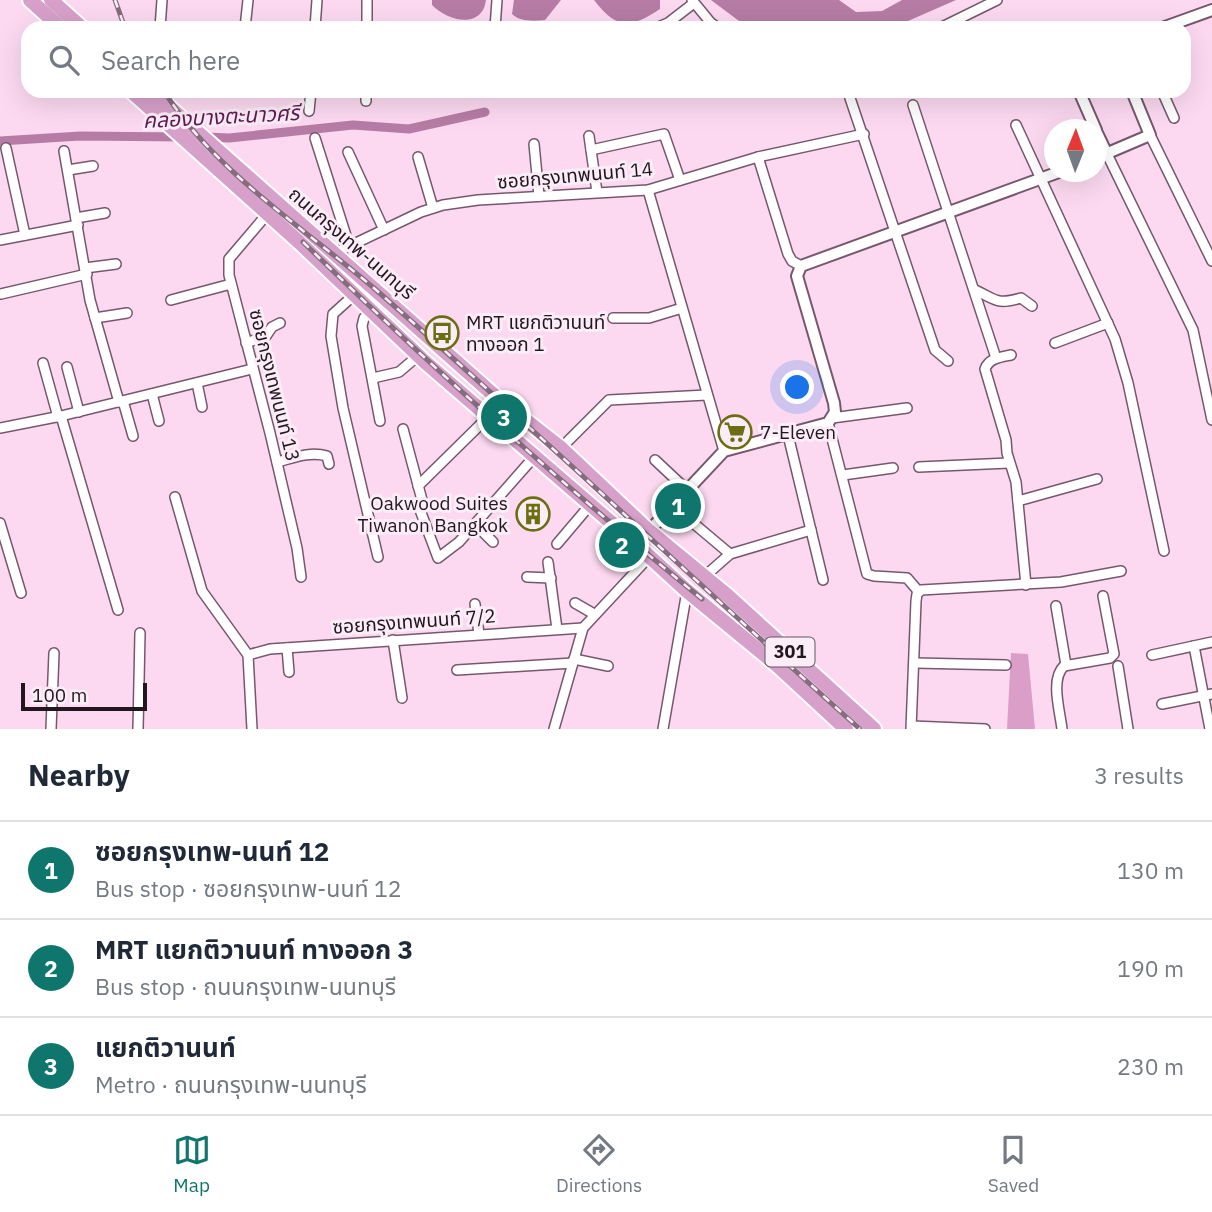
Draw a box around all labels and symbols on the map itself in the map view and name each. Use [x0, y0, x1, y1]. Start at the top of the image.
water label: คลองบางตะนาวศรี [142, 98, 304, 134]
north arrow [1044, 119, 1107, 182]
street label: ซอยกรุงเทพนนท์ 14 [496, 156, 654, 194]
street label: ถนนกรุงเทพ-นนทบุรี [284, 182, 420, 304]
street label: ซอยกรุงเทพนนท์ 13 [244, 306, 306, 464]
place label: MRT แยกติวานนท์ ทางออก 1 [466, 310, 605, 356]
bus stop icon: MRT แยกติวานนท์ ทางออก 1 [423, 314, 461, 352]
your location [780, 370, 814, 404]
pin: 3 [481, 391, 527, 443]
supermarket icon: 7-Eleven [716, 413, 754, 451]
place label: 7-Eleven [760, 420, 836, 444]
pin: 1 [655, 480, 701, 532]
place label: Oakwood Suites Tiwanon Bangkok [357, 491, 508, 537]
building icon: Oakwood Suites Tiwanon Bangkok [514, 495, 552, 533]
pin: 2 [599, 519, 645, 571]
street label: ซอยกรุงเทพนนท์ 7/2 [332, 603, 496, 639]
road number: 301 [766, 638, 814, 666]
scale bar [21, 680, 147, 712]

